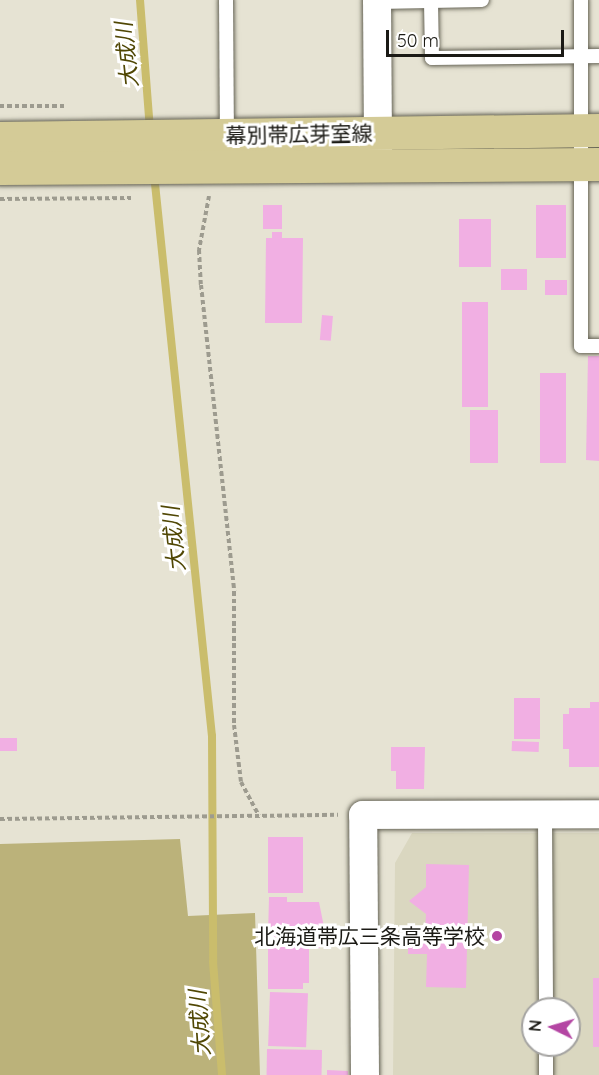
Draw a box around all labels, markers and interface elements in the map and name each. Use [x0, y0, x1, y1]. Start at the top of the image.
scale bar [389, 18, 568, 56]
water label: 大成川 [110, 21, 144, 89]
text: 50 m [397, 29, 439, 52]
street label: 幕別帯広芽室線 [225, 120, 373, 148]
water label: 大成川 [157, 505, 191, 573]
place label: 北海道帯広三条高等学校 [254, 923, 485, 949]
marker: 北海道帯広三条高等学校 [490, 929, 504, 943]
water label: 大成川 [185, 989, 215, 1057]
north arrow [521, 997, 581, 1057]
text: N [525, 1019, 546, 1032]

